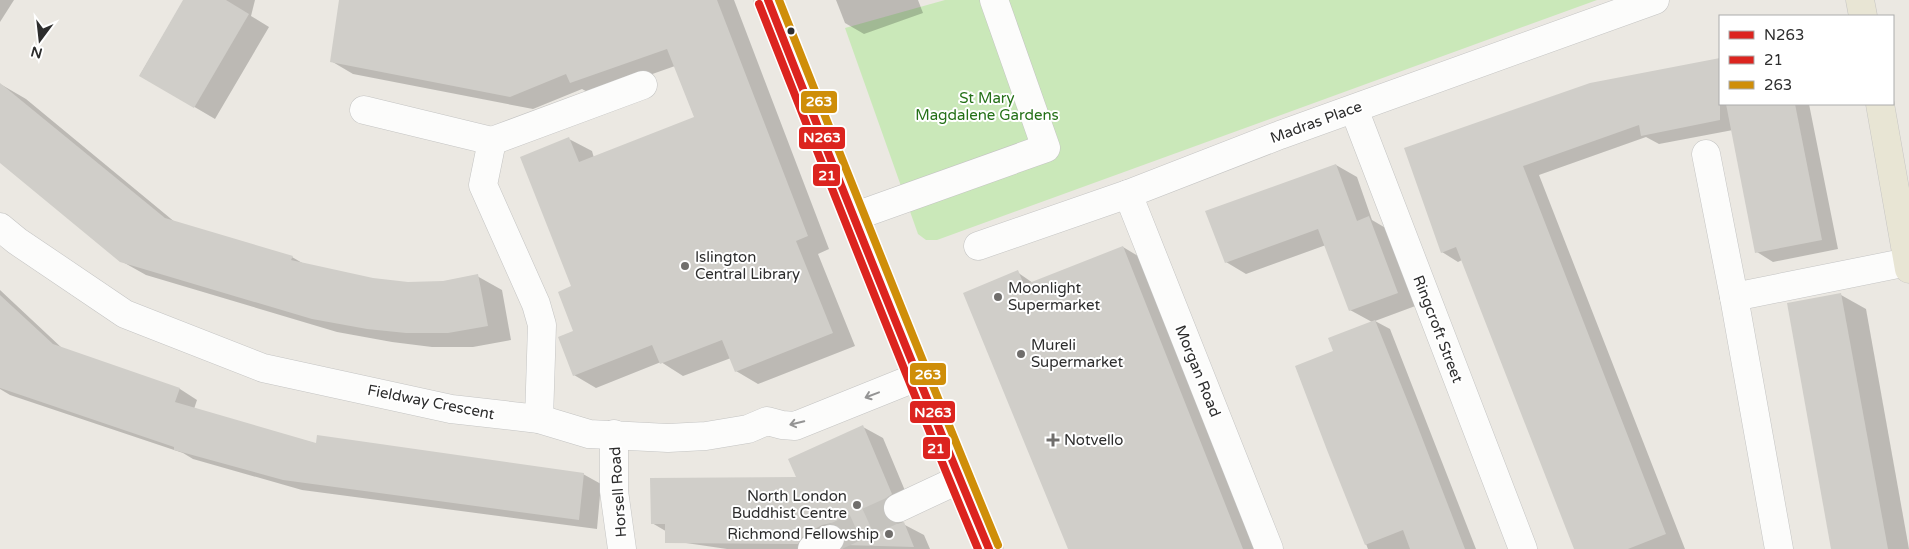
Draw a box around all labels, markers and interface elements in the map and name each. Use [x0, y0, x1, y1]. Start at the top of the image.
north arrow [15, 15, 65, 65]
legend [1719, 15, 1894, 105]
unlabelled marker [786, 26, 796, 36]
text: N263 [1764, 26, 1804, 44]
text: N [29, 42, 44, 62]
text: 21 [1764, 51, 1783, 69]
text: 263 [1764, 76, 1792, 94]
park label: St Mary Magdalene Gardens [915, 89, 1059, 124]
line badge: 263 [800, 90, 838, 114]
text: 263 [806, 93, 832, 110]
street label: Madras Place [1268, 97, 1364, 147]
line badge: N263 [798, 126, 846, 150]
text: N263 [803, 129, 841, 146]
line badge: 21 [812, 163, 841, 187]
text: 21 [818, 167, 836, 184]
place label: Islington Central Library [695, 248, 800, 283]
marker: Islington Central Library [679, 260, 691, 272]
street label: Ringcroft Street [1409, 273, 1467, 386]
place label: Moonlight Supermarket [1008, 279, 1100, 314]
marker: Moonlight Supermarket [992, 291, 1004, 303]
street label: Morgan Road [1171, 322, 1225, 420]
place label: Mureli Supermarket [1031, 336, 1123, 371]
marker: Mureli Supermarket [1015, 348, 1027, 360]
line badge: 263 [909, 362, 947, 386]
text: 263 [915, 366, 941, 383]
street label: Fieldway Crescent [366, 381, 496, 423]
one-way arrow [864, 391, 880, 400]
line badge: N263 [909, 400, 956, 424]
text: N263 [914, 404, 952, 421]
one-way arrow [790, 419, 806, 429]
place label: Notvello [1064, 431, 1123, 449]
marker: Notvello [1046, 433, 1060, 447]
line badge: 21 [922, 436, 951, 460]
text: 21 [927, 440, 945, 457]
street label: Horsell Road [606, 446, 630, 538]
place label: North London Buddhist Centre [732, 487, 847, 522]
marker: North London Buddhist Centre [851, 499, 863, 511]
place label: Richmond Fellowship [727, 525, 879, 543]
marker: Richmond Fellowship [883, 528, 895, 540]

